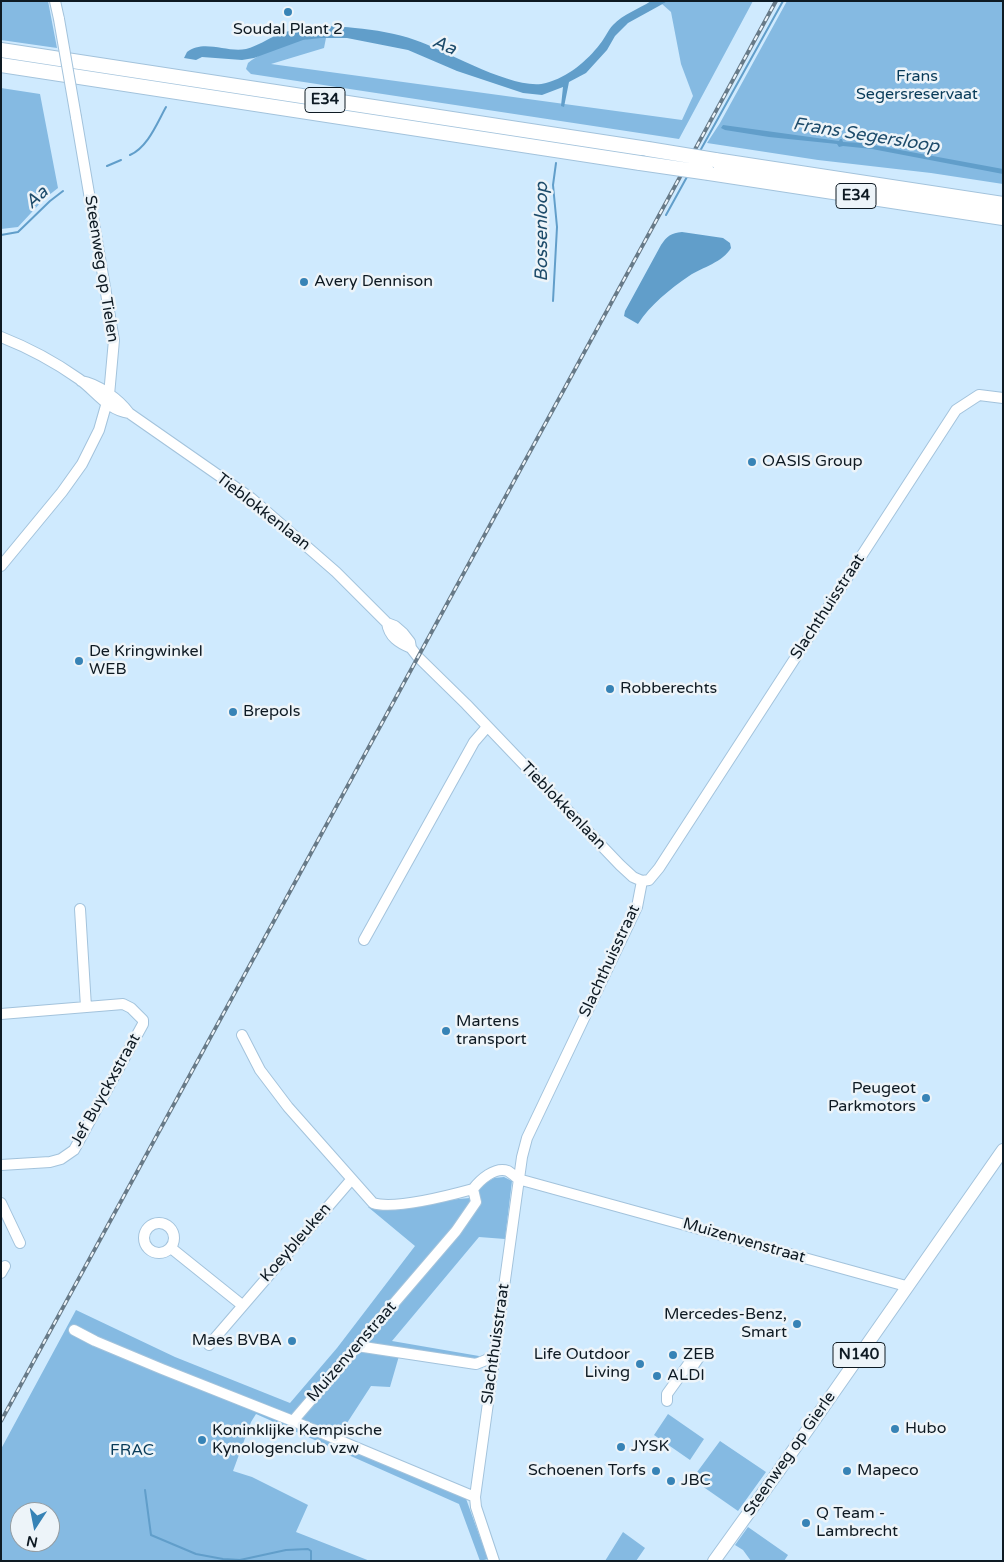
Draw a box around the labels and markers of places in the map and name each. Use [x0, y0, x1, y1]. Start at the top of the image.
marker: Soudal Plant 2 [282, 6, 294, 18]
place label: Soudal Plant 2 [233, 20, 343, 40]
place label: Avery Dennison [314, 272, 433, 292]
marker: Avery Dennison [298, 276, 310, 288]
place label: OASIS Group [762, 452, 863, 472]
marker: OASIS Group [746, 456, 758, 468]
place label: De Kringwinkel WEB [89, 642, 203, 680]
marker: De Kringwinkel WEB [73, 655, 85, 667]
place label: Robberechts [620, 679, 717, 699]
marker: Robberechts [604, 683, 616, 695]
place label: Brepols [243, 702, 300, 722]
marker: Brepols [227, 706, 239, 718]
place label: Martens transport [456, 1012, 527, 1050]
marker: Martens transport [440, 1025, 452, 1037]
place label: Peugeot Parkmotors [828, 1079, 916, 1117]
marker: Peugeot Parkmotors [920, 1092, 932, 1104]
place label: Mercedes-Benz, Smart [664, 1305, 787, 1343]
marker: Mercedes-Benz, Smart [791, 1318, 803, 1330]
place label: Maes BVBA [192, 1331, 282, 1351]
marker: Maes BVBA [286, 1335, 298, 1347]
place label: Life Outdoor Living [534, 1345, 630, 1383]
place label: ZEB [683, 1345, 715, 1365]
marker: ZEB [667, 1349, 679, 1361]
marker: Life Outdoor Living [634, 1358, 646, 1370]
place label: ALDI [667, 1366, 705, 1386]
marker: ALDI [651, 1370, 663, 1382]
place label: Hubo [905, 1419, 946, 1439]
place label: Koninklijke Kempische Kynologenclub vzw [212, 1421, 382, 1459]
marker: Hubo [889, 1423, 901, 1435]
marker: Koninklijke Kempische Kynologenclub vzw [196, 1434, 208, 1446]
place label: JYSK [631, 1437, 669, 1457]
marker: JYSK [615, 1441, 627, 1453]
place label: Schoenen Torfs [528, 1461, 646, 1481]
place label: Mapeco [857, 1461, 919, 1481]
marker: Schoenen Torfs [650, 1465, 662, 1477]
marker: Mapeco [841, 1465, 853, 1477]
place label: JBC [681, 1471, 711, 1491]
marker: JBC [665, 1475, 677, 1487]
place label: Q Team - Lambrecht [816, 1504, 898, 1542]
marker: Q Team - Lambrecht [800, 1517, 812, 1529]

